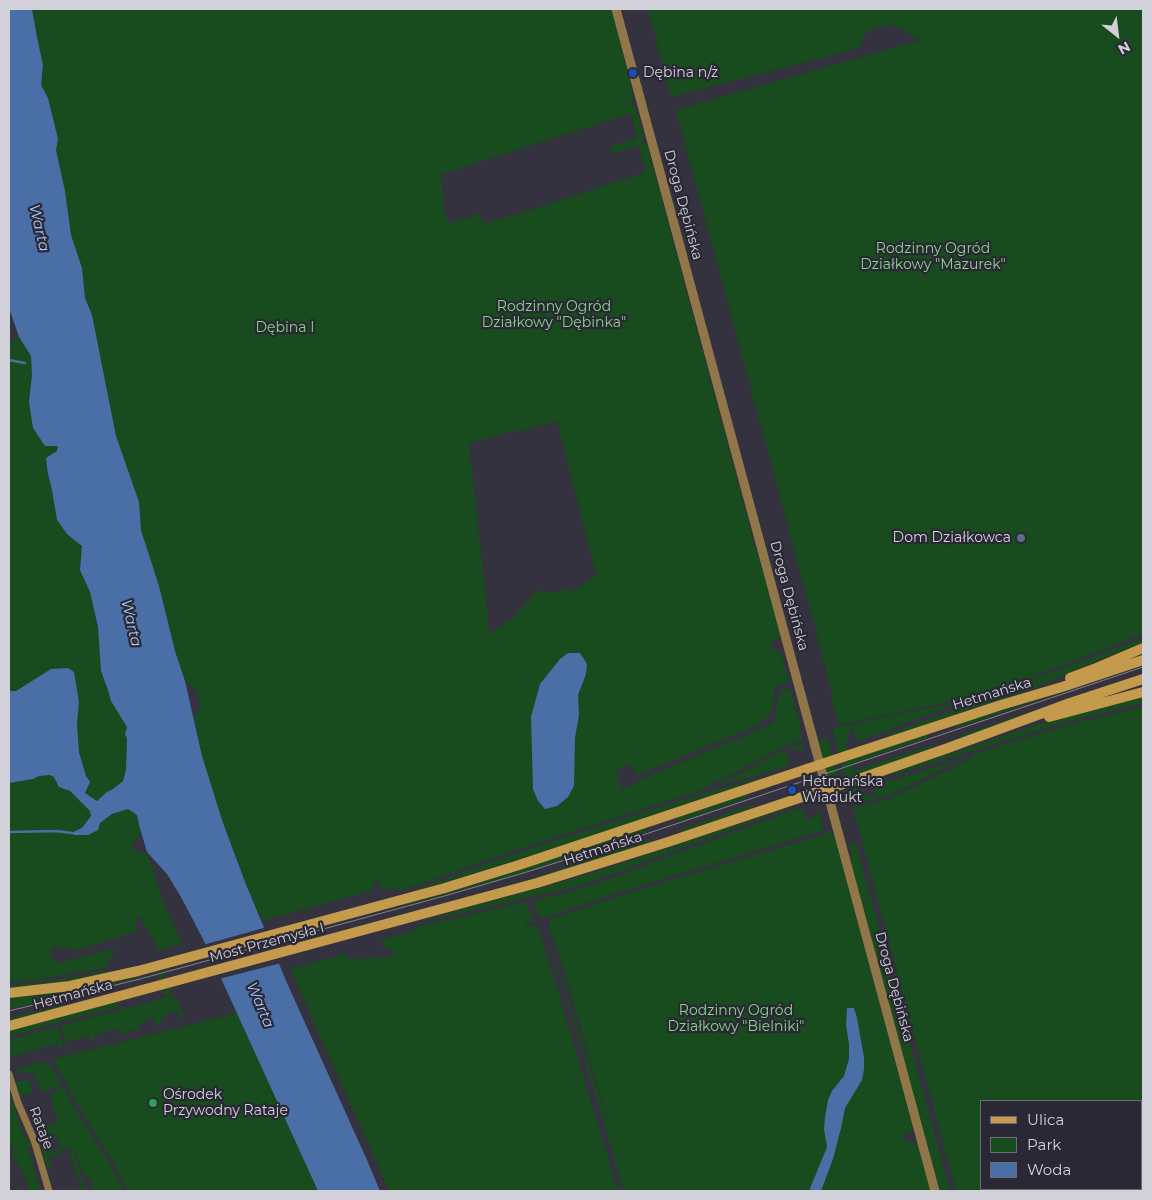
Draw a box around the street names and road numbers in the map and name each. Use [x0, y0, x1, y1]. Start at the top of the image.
street label: Droga Dębińska [660, 148, 706, 262]
street label: Droga Dębińska [766, 539, 812, 653]
street label: Hetmańska [951, 674, 1033, 714]
street label: Hetmańska [562, 828, 644, 870]
street label: Most Przemysła I [208, 920, 326, 966]
street label: Droga Dębińska [871, 930, 917, 1044]
street label: Hetmańska [32, 976, 114, 1014]
street label: Rataje [25, 1104, 57, 1152]

